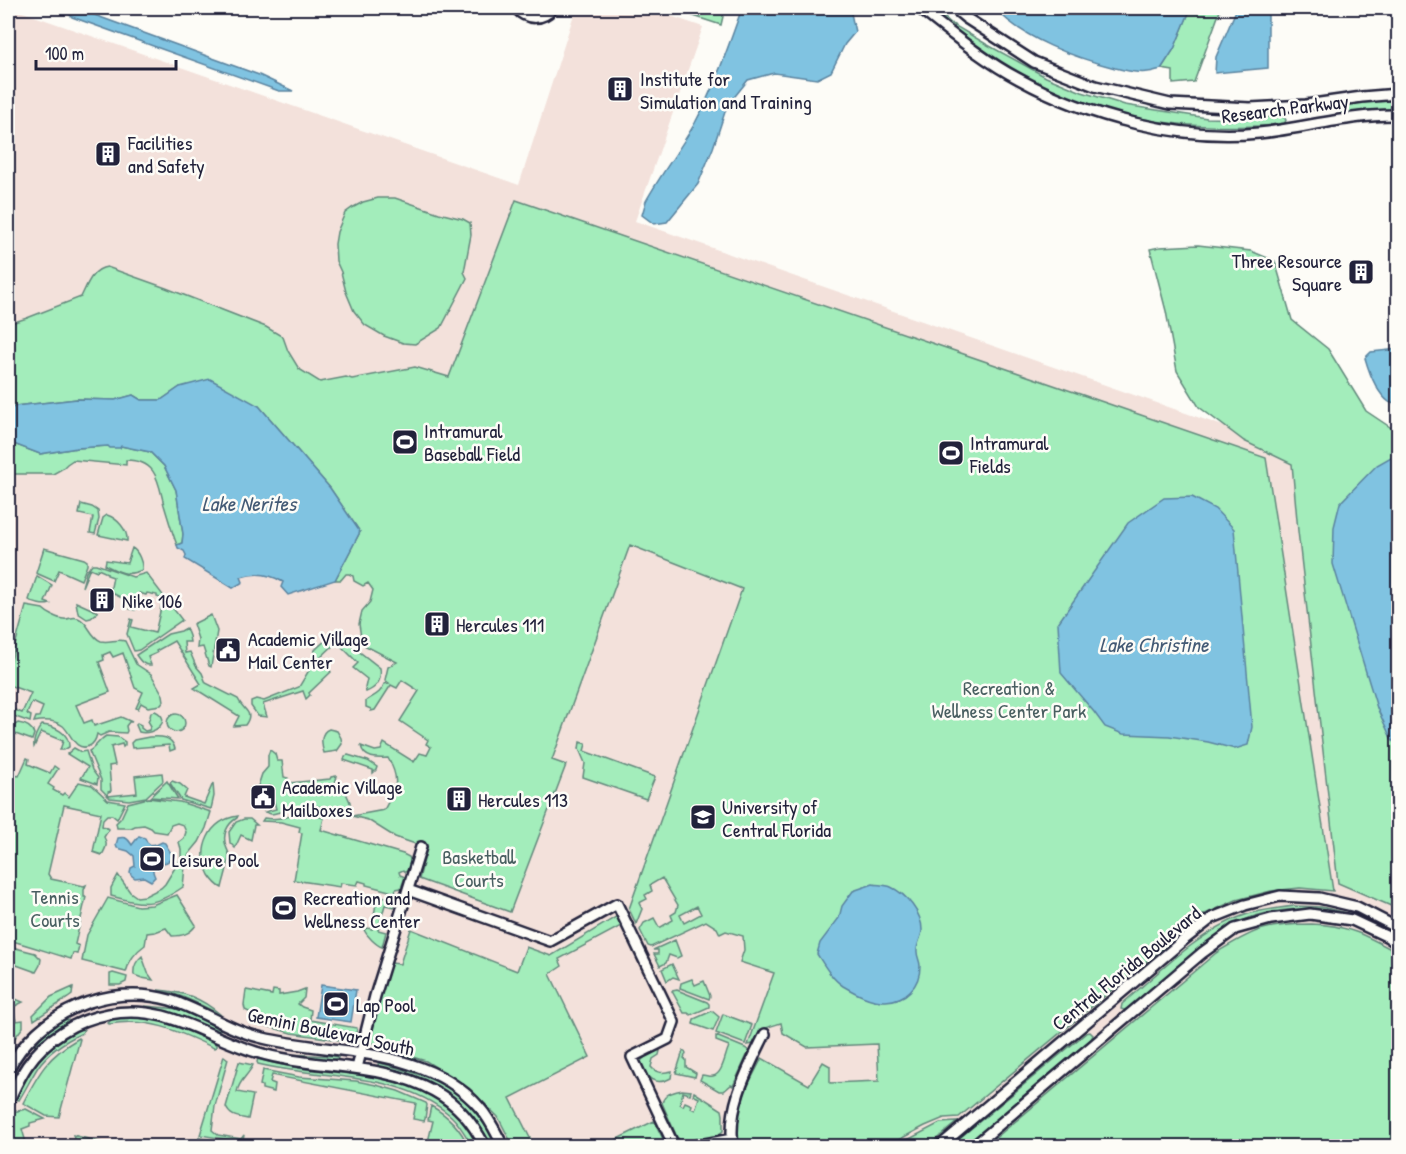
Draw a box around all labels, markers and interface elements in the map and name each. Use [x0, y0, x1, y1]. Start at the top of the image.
scale bar [36, 33, 176, 71]
text: 100 m [45, 41, 84, 66]
place label: Institute for Simulation and Training [640, 65, 812, 115]
building icon: Institute for Simulation and Training [605, 74, 635, 104]
street label: Research Parkway [1220, 87, 1350, 129]
place label: Facilities and Safety [127, 129, 205, 179]
building icon: Facilities and Safety [93, 139, 123, 169]
place label: Three Resource Square [1232, 247, 1342, 297]
building icon: Three Resource Square [1346, 257, 1376, 287]
place label: Intramural Baseball Field [424, 417, 520, 467]
sports icon: Intramural Baseball Field [390, 427, 420, 457]
place label: Intramural Fields [969, 429, 1049, 479]
sports icon: Intramural Fields [936, 438, 966, 468]
water label: Lake Nerites [202, 489, 298, 518]
building icon: Nike 106 [87, 585, 117, 615]
place label: Nike 106 [122, 587, 182, 614]
building icon: Hercules 111 [422, 609, 452, 639]
place label: Hercules 111 [456, 611, 544, 638]
place label: Academic Village Mail Center [248, 625, 369, 675]
water label: Lake Christine [1100, 630, 1210, 659]
public building icon: Academic Village Mail Center [213, 635, 243, 665]
park label: Recreation & Wellness Center Park [932, 674, 1086, 724]
place label: Academic Village Mailboxes [282, 773, 403, 823]
public building icon: Academic Village Mailboxes [248, 782, 278, 812]
building icon: Hercules 113 [444, 784, 474, 814]
place label: Hercules 113 [478, 786, 568, 813]
place label: University of Central Florida [722, 793, 831, 843]
school or university icon: University of Central Florida [688, 802, 718, 832]
park label: Basketball Courts [442, 843, 516, 893]
sports icon: Leisure Pool [137, 844, 167, 874]
place label: Leisure Pool [172, 846, 260, 873]
park label: Tennis Courts [30, 883, 80, 933]
place label: Recreation and Wellness Center [304, 884, 421, 934]
sports icon: Recreation and Wellness Center [269, 893, 299, 923]
street label: Central Florida Boulevard [1046, 899, 1206, 1037]
sports icon: Lap Pool [321, 989, 351, 1019]
place label: Lap Pool [356, 991, 416, 1018]
street label: Gemini Boulevard South [245, 1000, 417, 1062]

